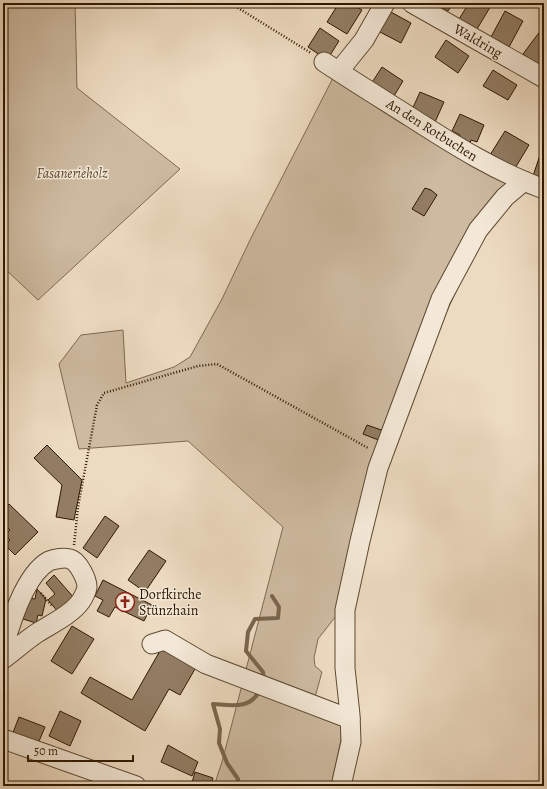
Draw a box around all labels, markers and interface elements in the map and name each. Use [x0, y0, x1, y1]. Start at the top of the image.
street label: Waldring [449, 19, 506, 63]
street label: An den Rotbuchen [382, 94, 482, 166]
park label: Fasanerieholz [36, 164, 108, 183]
place label: Dorfkirche Stünzhain [139, 585, 202, 620]
church icon: Dorfkirche Stünzhain [114, 591, 136, 613]
scale bar [28, 737, 133, 763]
text: 50 m [34, 743, 58, 759]

